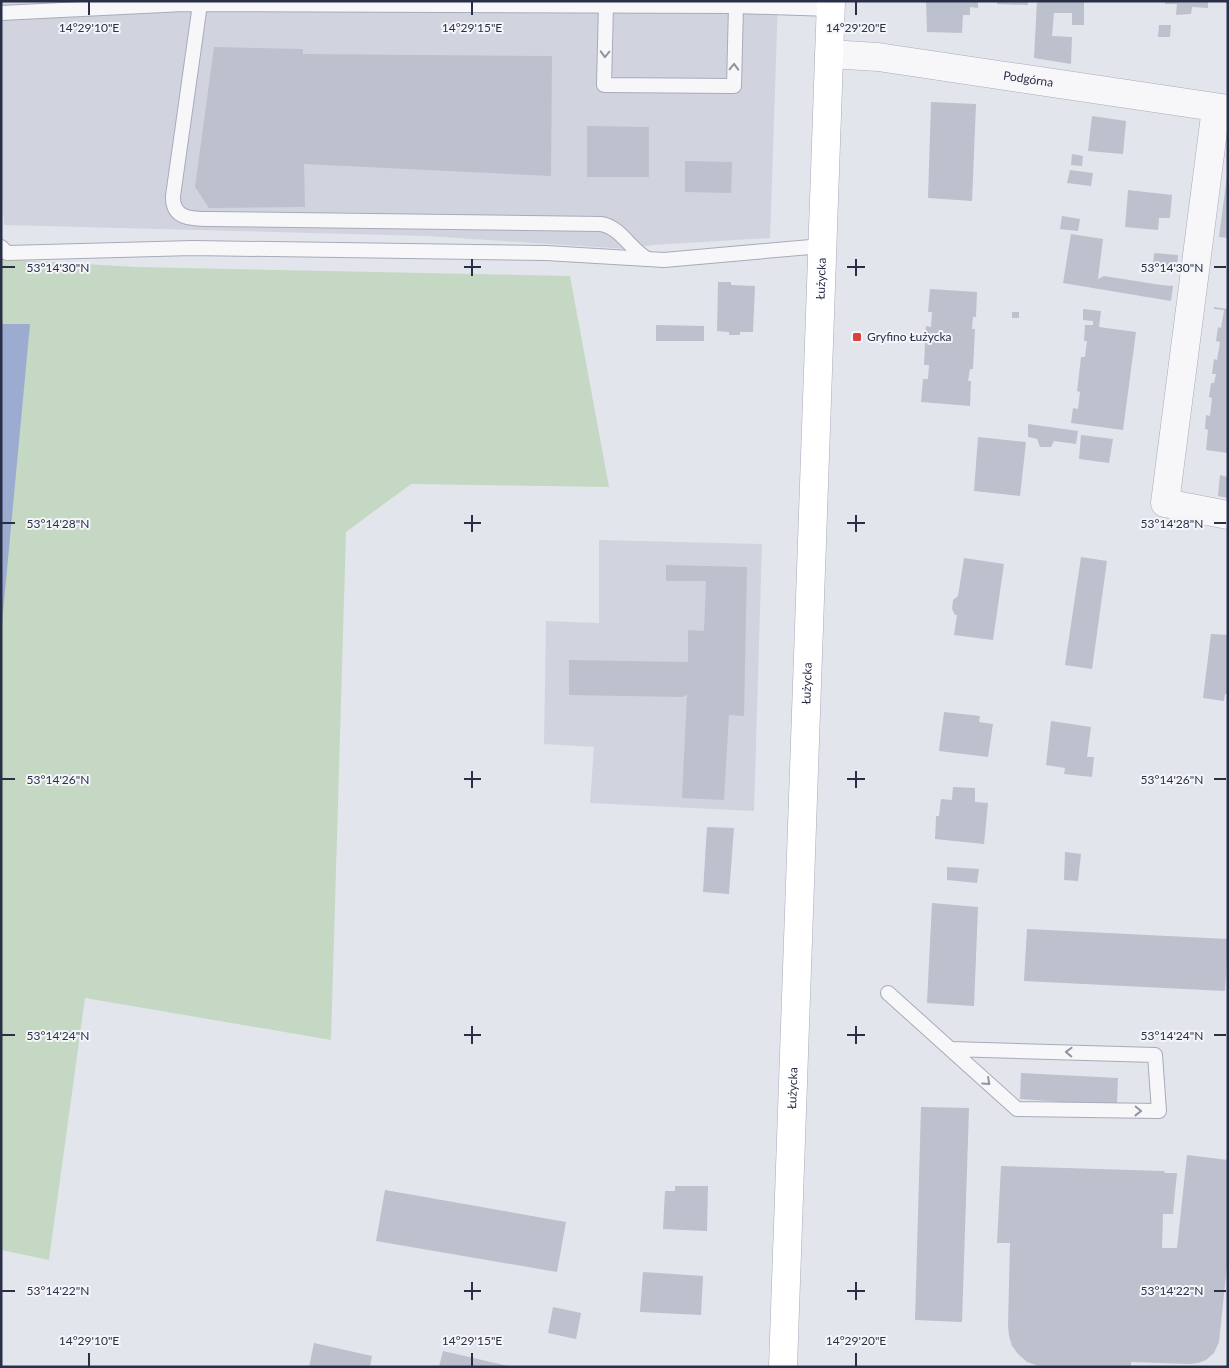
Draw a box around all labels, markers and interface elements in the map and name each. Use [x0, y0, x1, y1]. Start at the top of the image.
text: 14°29'10"E [59, 20, 119, 35]
text: 14°29'15"E [442, 20, 502, 35]
text: 14°29'20"E [826, 20, 886, 35]
one-way arrow [600, 50, 610, 58]
one-way arrow [729, 63, 739, 71]
street label: Podgórna [1002, 68, 1054, 90]
street label: Łużycka [813, 257, 829, 300]
text: 53°14'30"N [27, 260, 89, 275]
text: 53°14'30"N [1141, 260, 1203, 275]
place label: Gryfino Łużycka [867, 329, 952, 344]
marker: Gryfino Łużycka [851, 331, 863, 343]
text: 53°14'28"N [27, 516, 89, 531]
text: 53°14'28"N [1141, 516, 1203, 531]
street label: Łużycka [798, 662, 815, 705]
text: 53°14'26"N [27, 772, 89, 787]
text: 53°14'26"N [1141, 772, 1203, 787]
text: 53°14'24"N [27, 1028, 89, 1043]
text: 53°14'24"N [1141, 1028, 1203, 1043]
one-way arrow [1065, 1047, 1073, 1057]
street label: Łużycka [784, 1067, 801, 1109]
one-way arrow [981, 1076, 990, 1085]
one-way arrow [1135, 1105, 1143, 1116]
text: 53°14'22"N [27, 1283, 89, 1298]
text: 53°14'22"N [1141, 1283, 1203, 1298]
text: 14°29'10"E [59, 1333, 119, 1348]
text: 14°29'15"E [442, 1333, 502, 1348]
text: 14°29'20"E [826, 1333, 886, 1348]

